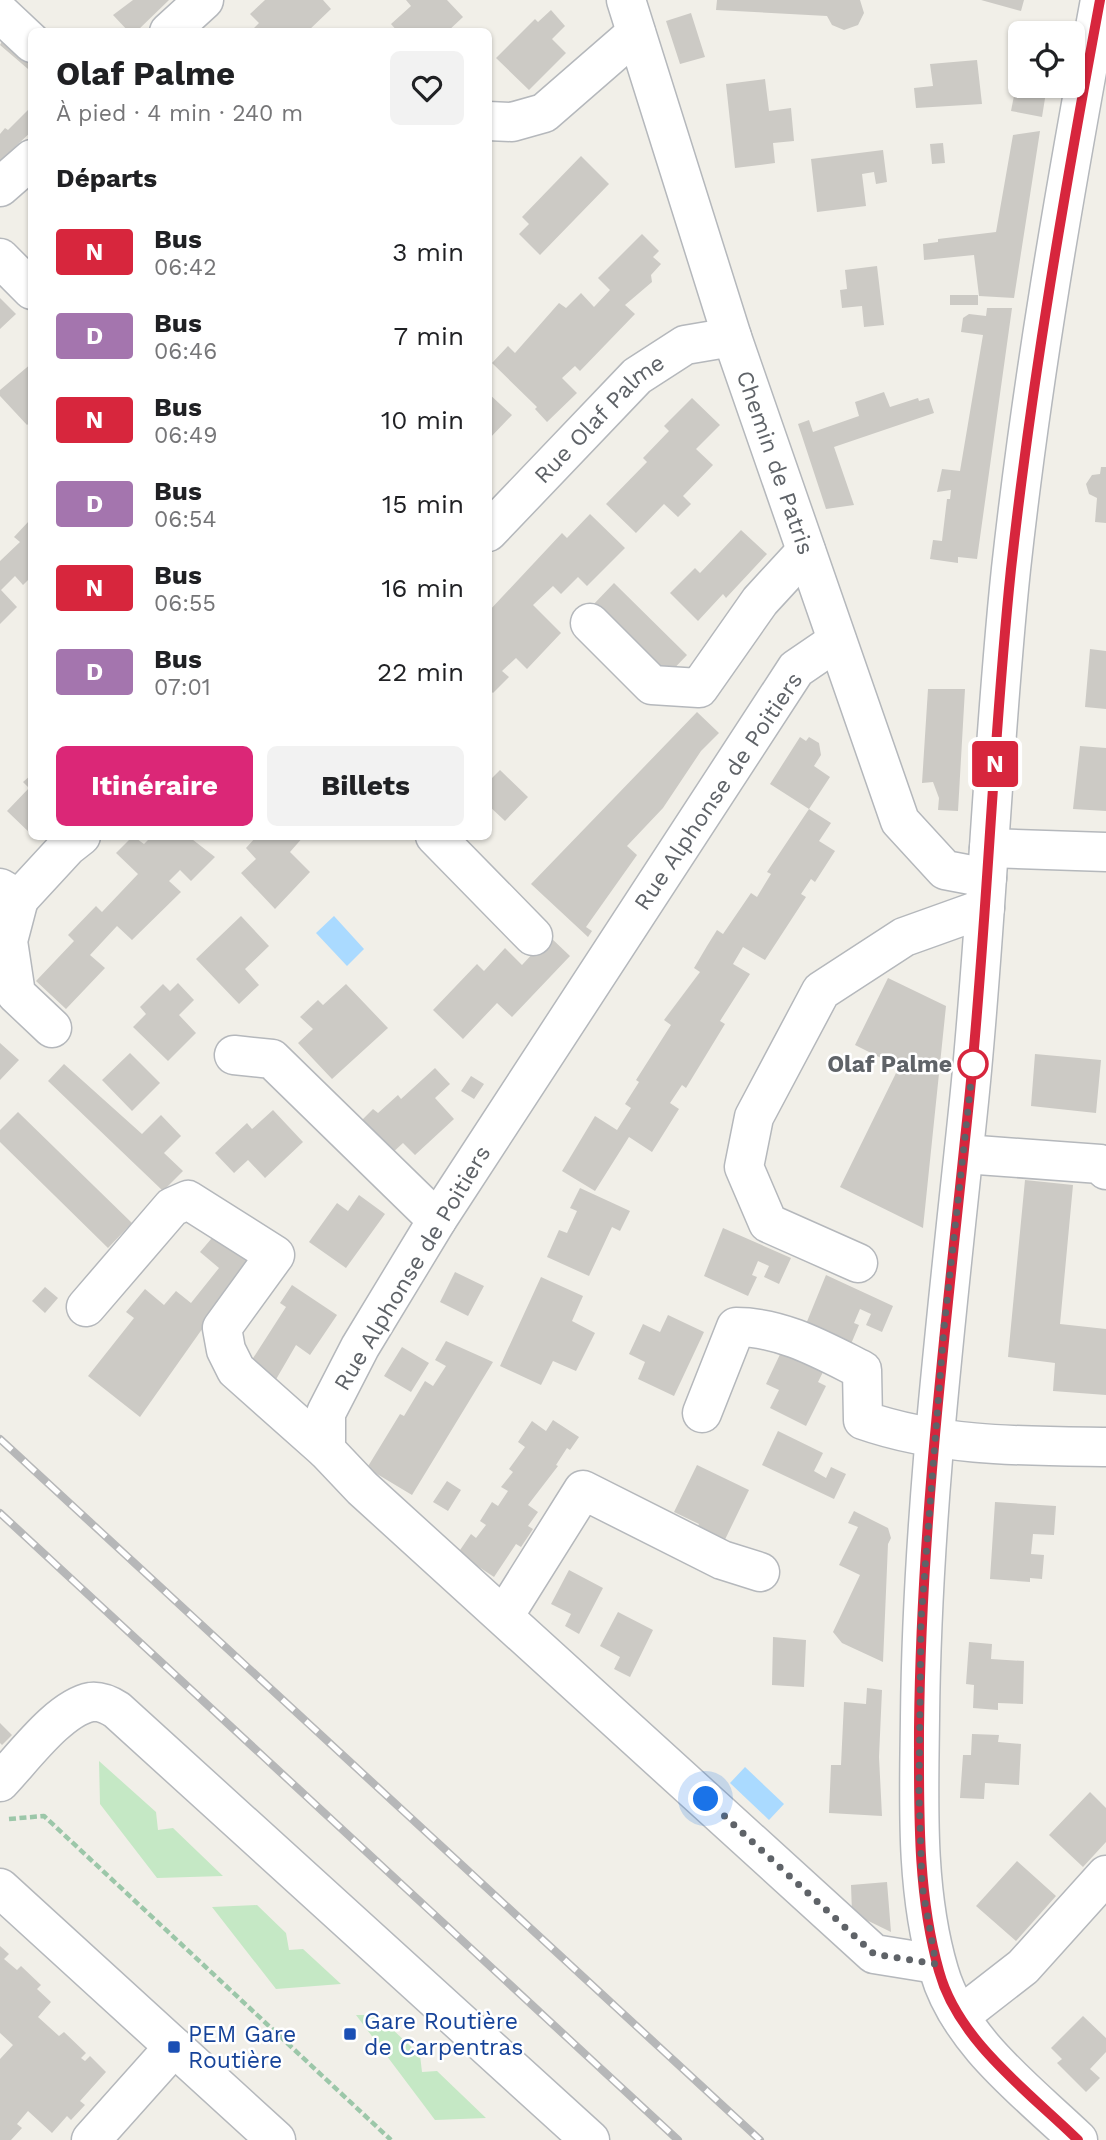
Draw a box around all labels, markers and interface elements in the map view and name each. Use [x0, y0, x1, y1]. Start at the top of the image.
map controls [1008, 21, 1085, 98]
button: locate [1008, 21, 1085, 98]
button: heart [390, 51, 464, 125]
text: Olaf Palme [56, 54, 235, 93]
text: À pied · 4 min · 240 m [56, 100, 303, 127]
text: Départs [56, 163, 157, 193]
text: Bus [154, 224, 202, 254]
text: 3 min [392, 237, 464, 267]
text: N [86, 238, 103, 266]
text: 06:42 [154, 254, 217, 281]
text: Bus [154, 308, 202, 338]
text: 7 min [394, 321, 464, 351]
text: D [86, 322, 103, 350]
text: 06:46 [154, 338, 217, 365]
street label: Rue Olaf Palme [529, 349, 670, 489]
street label: Chemin de Patris [731, 367, 819, 558]
text: Bus [154, 392, 202, 422]
text: 10 min [381, 405, 464, 435]
text: N [86, 406, 103, 434]
text: 06:49 [154, 422, 217, 449]
text: Bus [154, 476, 202, 506]
text: 15 min [382, 489, 464, 519]
text: D [86, 490, 103, 518]
text: 06:54 [154, 506, 217, 533]
text: Bus [154, 560, 202, 590]
text: 16 min [381, 573, 464, 603]
text: N [86, 574, 103, 602]
text: 06:55 [154, 590, 216, 617]
text: Bus [154, 644, 202, 674]
text: 22 min [377, 657, 464, 687]
text: D [86, 658, 103, 686]
street label: Rue Alphonse de Poitiers [629, 667, 808, 915]
text: 07:01 [154, 674, 211, 701]
line badge: N [972, 741, 1018, 787]
button: Itinéraire [56, 746, 253, 826]
button: Billets [267, 746, 464, 826]
text: N [986, 750, 1004, 778]
marker: Olaf Palme [958, 1049, 988, 1079]
place label: Olaf Palme [827, 1051, 952, 1078]
street label: Rue Alphonse de Poitiers [329, 1141, 496, 1396]
your location [688, 1781, 723, 1816]
place label: Gare Routière de Carpentras [364, 2008, 523, 2061]
place label: PEM Gare Routière [188, 2021, 296, 2074]
marker: Gare Routière de Carpentras [342, 2026, 358, 2042]
marker: PEM Gare Routière [166, 2039, 182, 2055]

